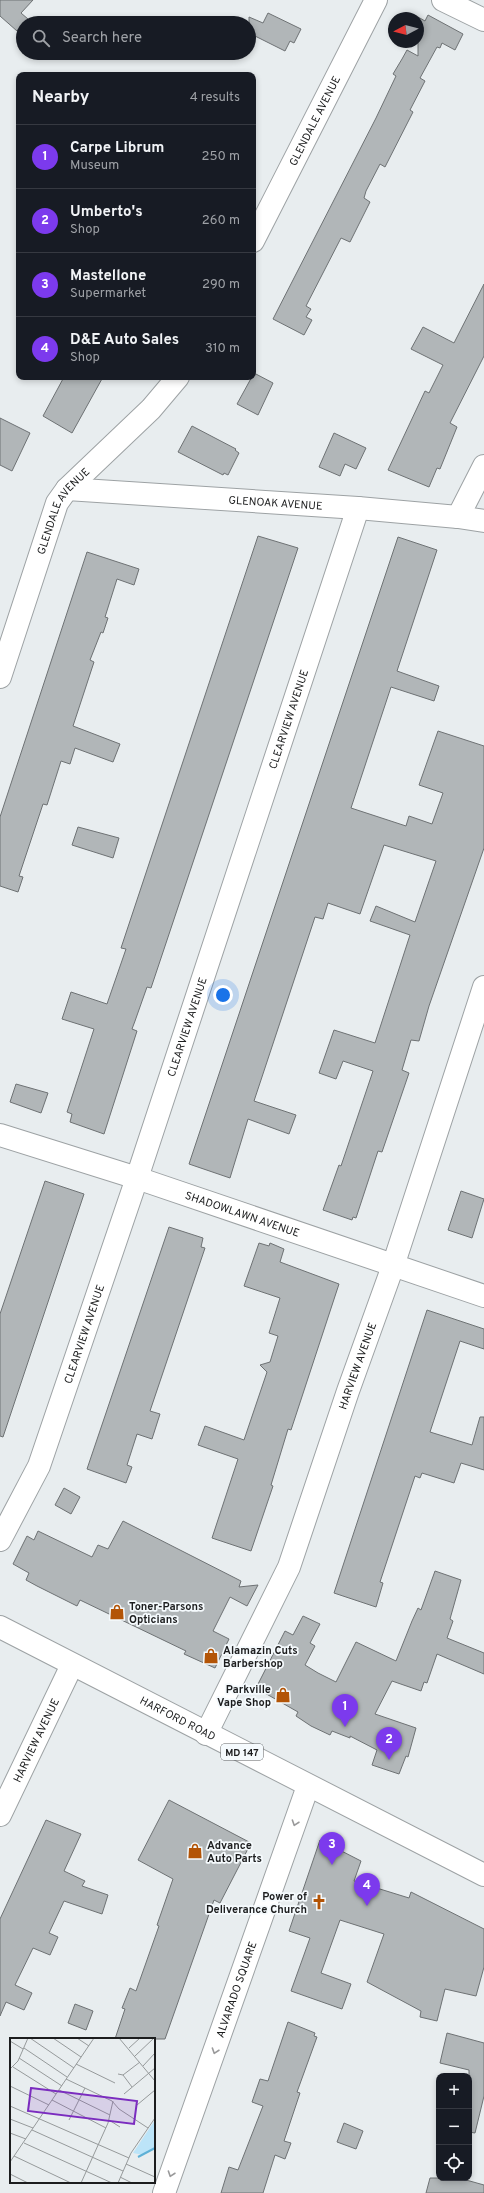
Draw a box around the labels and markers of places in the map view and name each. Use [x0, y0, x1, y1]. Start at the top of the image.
place label: Toner-Parsons Opticians [129, 1600, 203, 1627]
shop icon: Toner-Parsons Opticians [108, 1603, 126, 1621]
place label: Alamazin Cuts Barbershop [223, 1644, 298, 1671]
shop icon: Alamazin Cuts Barbershop [202, 1647, 220, 1665]
place label: Parkville Vape Shop [217, 1683, 271, 1710]
shop icon: Parkville Vape Shop [274, 1686, 292, 1704]
pin: 1 [332, 1694, 358, 1727]
pin: 2 [376, 1727, 402, 1760]
pin: 3 [319, 1832, 345, 1865]
place label: Advance Auto Parts [207, 1839, 262, 1866]
shop icon: Advance Auto Parts [186, 1842, 204, 1860]
pin: 4 [354, 1873, 380, 1906]
place label: Power of Deliverance Church [206, 1890, 307, 1917]
church icon: Power of Deliverance Church [310, 1893, 328, 1911]

